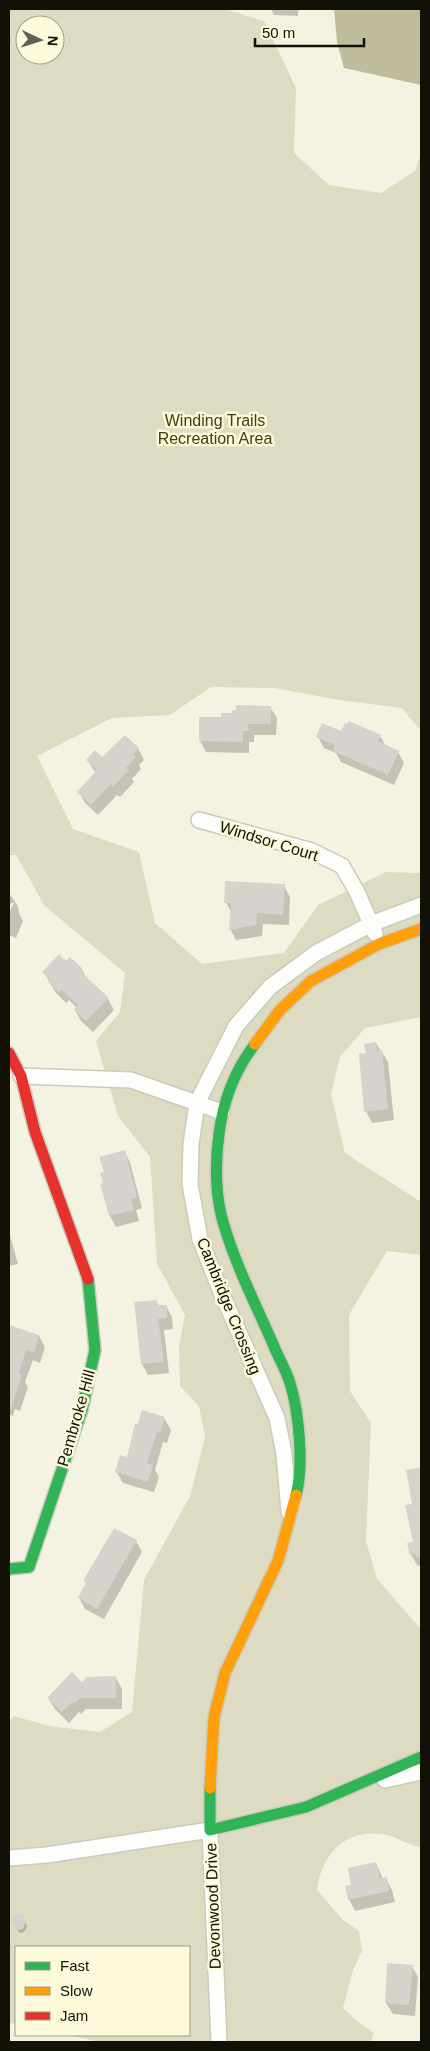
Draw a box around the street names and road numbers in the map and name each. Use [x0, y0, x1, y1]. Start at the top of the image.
street label: Windsor Court [218, 818, 321, 864]
street label: Cambridge Crossing [194, 1235, 264, 1377]
street label: Pembroke Hill [54, 1368, 98, 1468]
street label: Devonwood Drive [202, 1842, 224, 1969]

